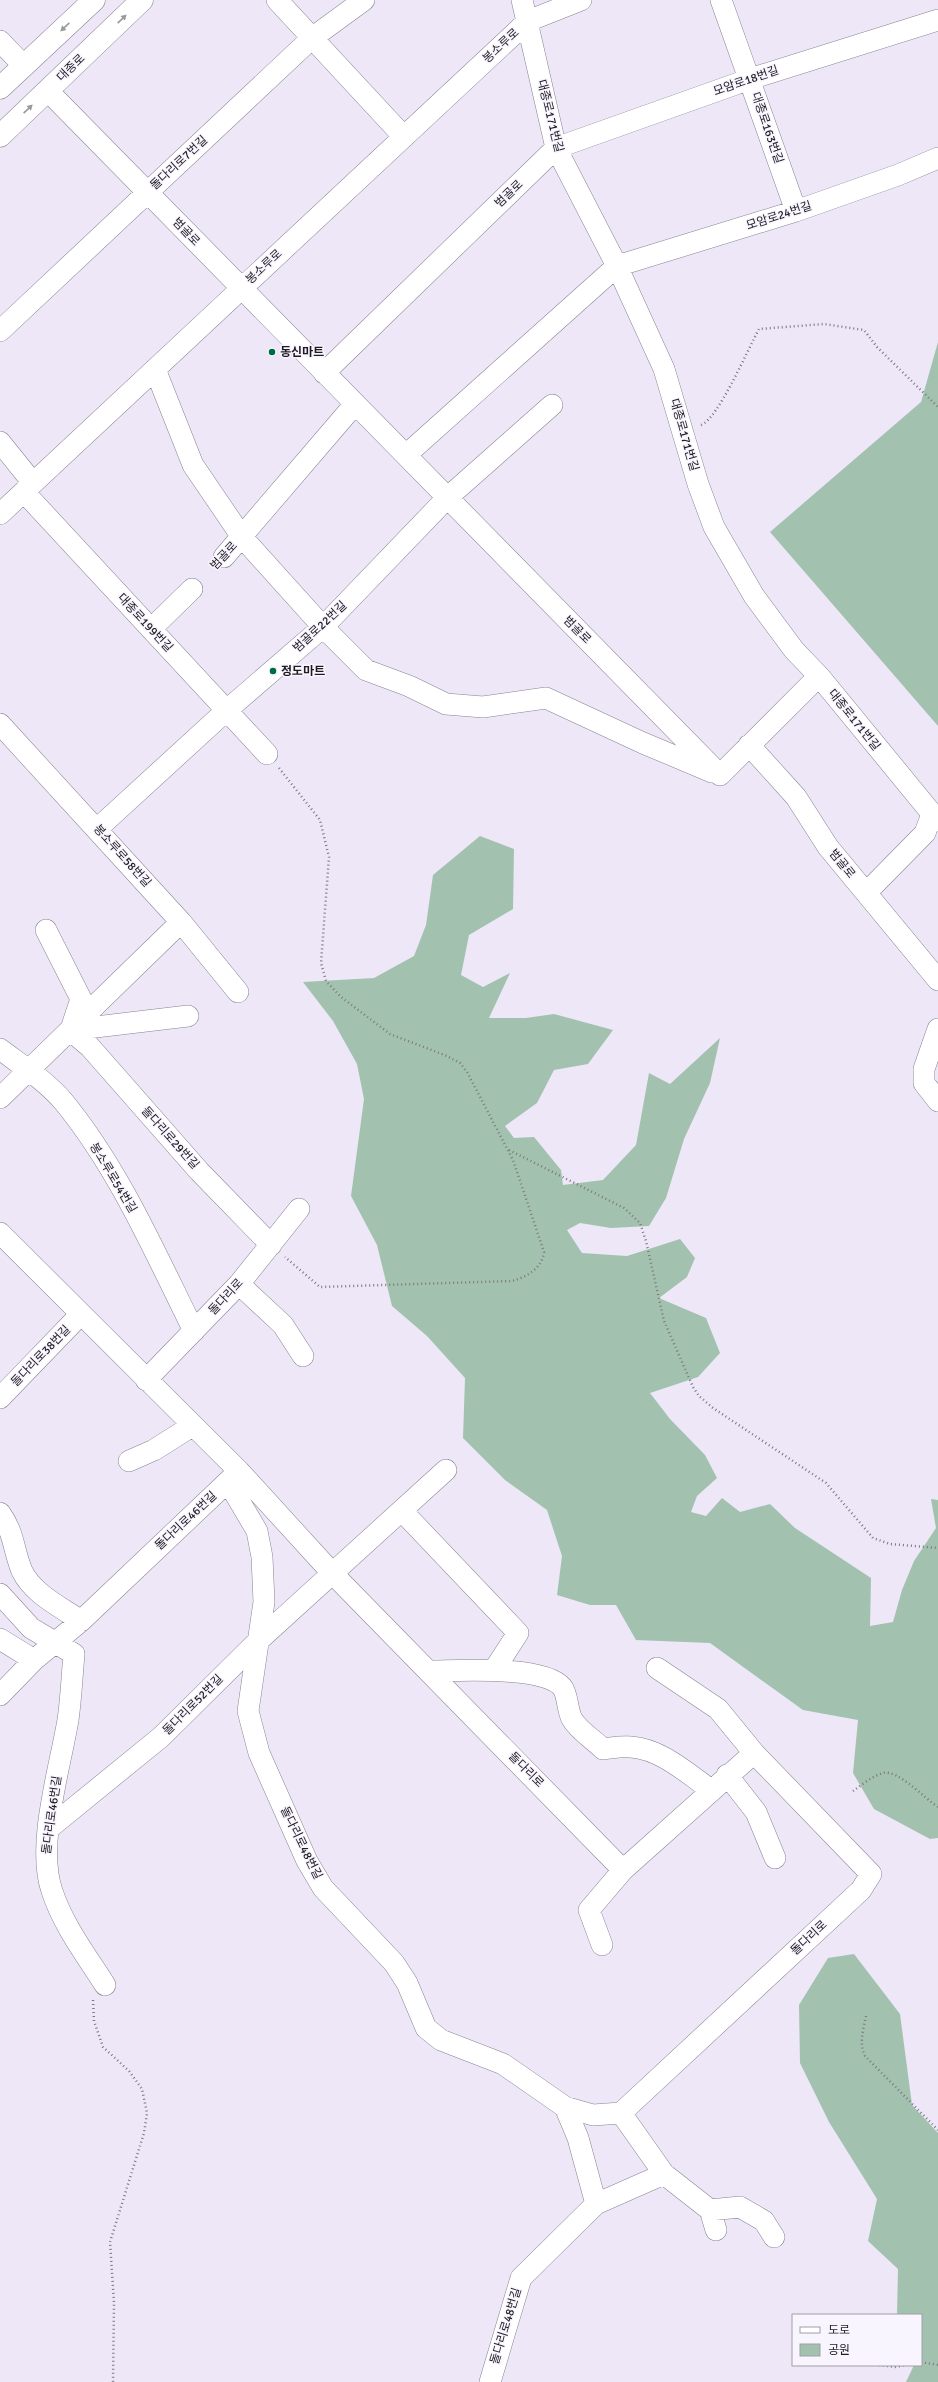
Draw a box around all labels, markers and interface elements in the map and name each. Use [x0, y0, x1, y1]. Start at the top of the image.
one-way arrow [117, 14, 127, 24]
one-way arrow [60, 22, 70, 32]
street label: 봉소루로 [480, 25, 522, 67]
street label: 대종로 [54, 51, 88, 85]
street label: 모암로18번길 [711, 63, 781, 99]
street label: 대종로171번길 [534, 78, 566, 154]
street label: 대종로163번길 [748, 90, 786, 166]
one-way arrow [23, 104, 33, 114]
street label: 돌다리로7번길 [147, 133, 211, 193]
street label: 범골로 [492, 177, 526, 211]
street label: 모암로24번길 [744, 198, 814, 234]
street label: 범골로 [169, 215, 203, 249]
street label: 봉소루로 [243, 246, 285, 288]
place label: 동신마트 [280, 345, 324, 360]
marker: 동신마트 [267, 347, 277, 357]
street label: 대종로171번길 [667, 397, 701, 473]
street label: 범골로 [207, 539, 241, 573]
street label: 대종로199번길 [114, 591, 176, 655]
street label: 범골로22번길 [290, 598, 350, 656]
street label: 범골로 [560, 613, 594, 647]
place label: 정도마트 [281, 664, 325, 679]
marker: 정도마트 [268, 666, 278, 676]
street label: 대종로171번길 [825, 686, 883, 754]
street label: 봉소루로58번길 [90, 822, 154, 890]
street label: 범골로 [826, 846, 858, 882]
street label: 돌다리로29번길 [138, 1104, 202, 1172]
street label: 봉소루로54번길 [86, 1140, 140, 1216]
street label: 돌다리로 [205, 1276, 247, 1318]
street label: 돌다리로38번길 [8, 1322, 74, 1390]
street label: 돌다리로46번길 [152, 1489, 220, 1553]
street label: 돌다리로52번길 [160, 1672, 226, 1738]
street label: 돌다리로 [505, 1749, 547, 1791]
street label: 돌다리로46번길 [39, 1775, 65, 1855]
street label: 돌다리로48번길 [277, 1804, 325, 1882]
street label: 돌다리로 [788, 1917, 830, 1959]
street label: 돌다리로48번길 [487, 2286, 525, 2366]
legend [792, 2314, 922, 2366]
text: 도로 [828, 2323, 850, 2338]
text: 공원 [828, 2343, 850, 2358]

